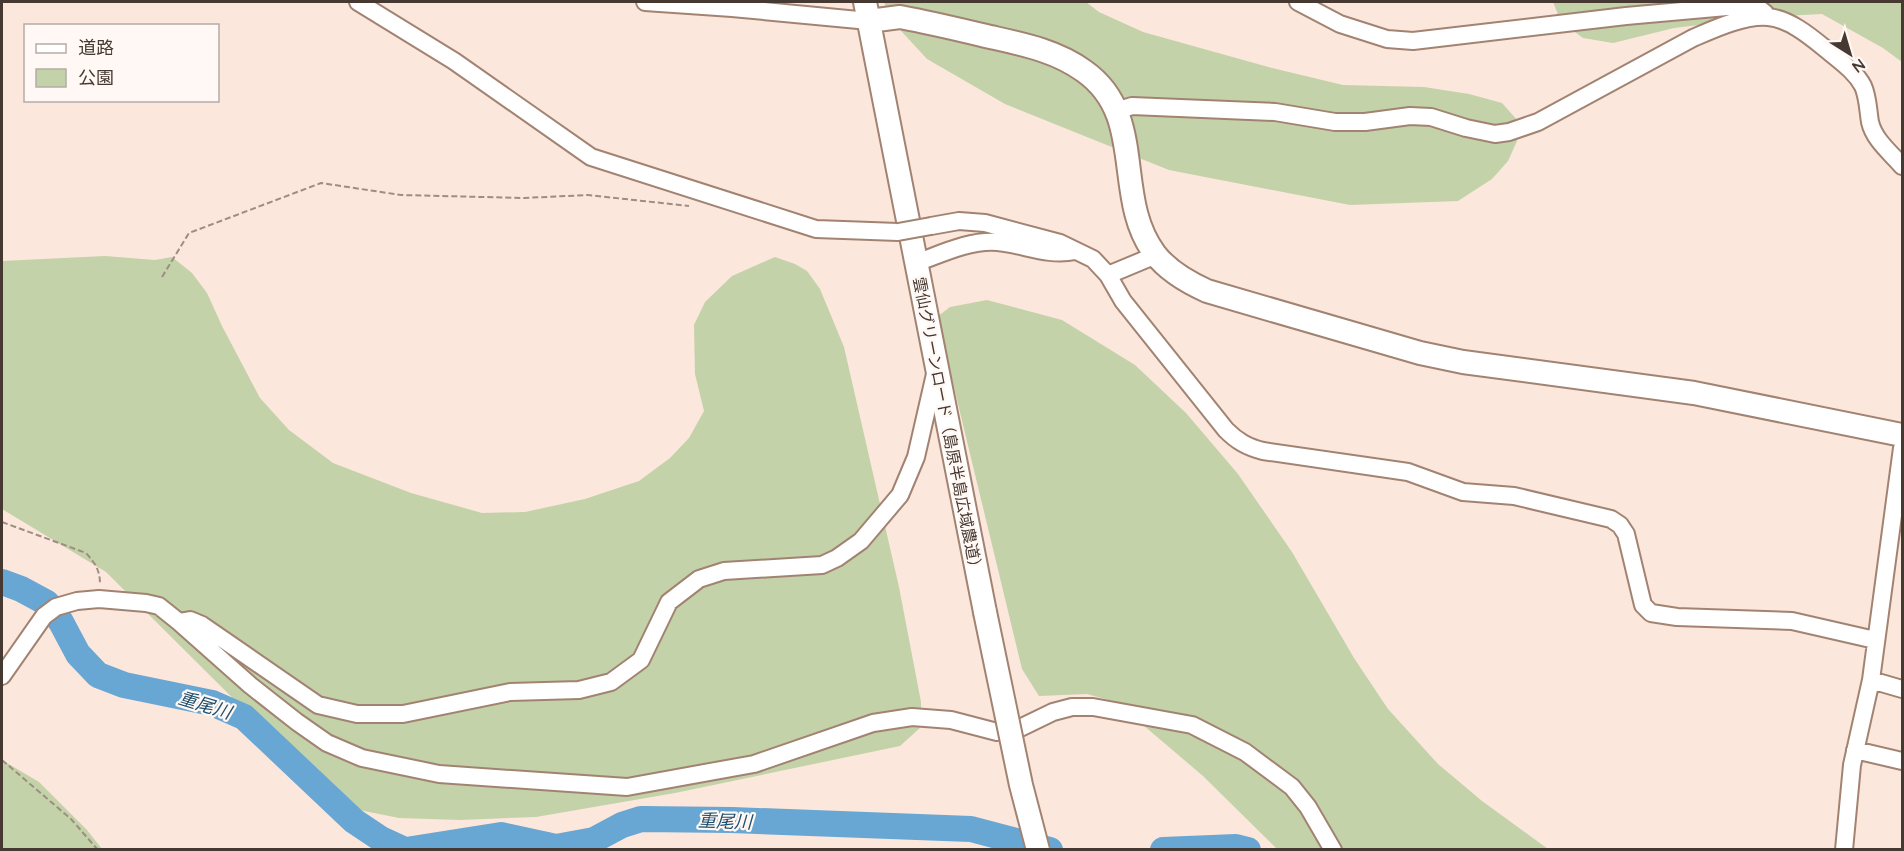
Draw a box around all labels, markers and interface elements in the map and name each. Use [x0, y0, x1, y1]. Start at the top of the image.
legend [24, 24, 219, 102]
north arrow [1820, 24, 1880, 84]
text: 道路 [78, 36, 114, 59]
text: N [1848, 54, 1870, 78]
text: 公園 [78, 66, 114, 89]
street label: 雲仙グリーンロード（島原半島広域農道） [909, 275, 987, 577]
water label: 重尾川 [176, 686, 236, 724]
water label: 重尾川 [698, 809, 754, 834]

